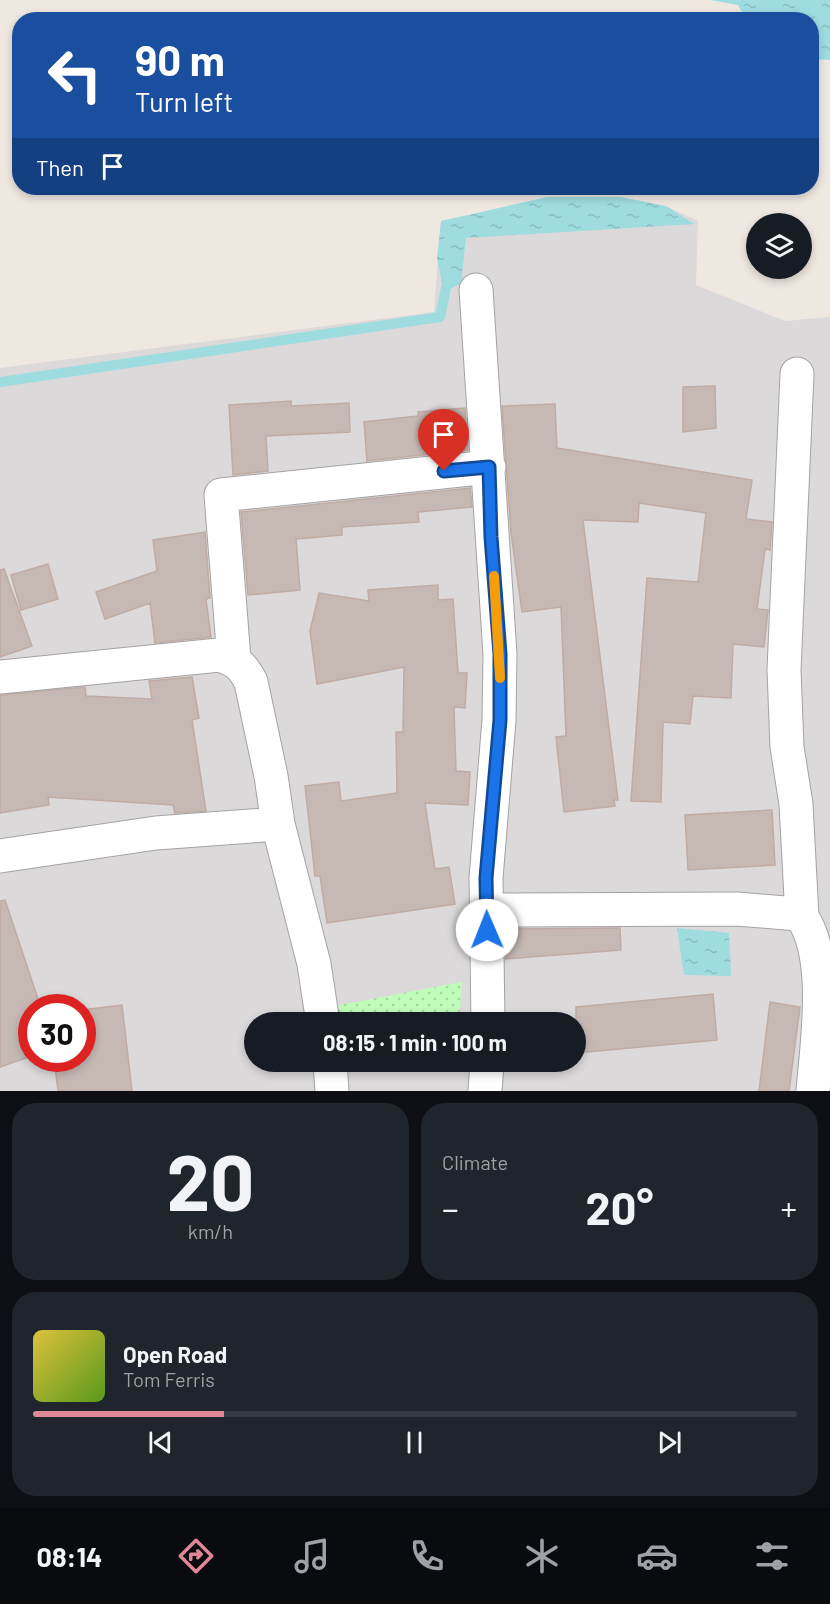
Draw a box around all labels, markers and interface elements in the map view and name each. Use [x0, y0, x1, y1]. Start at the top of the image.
text: 90 m [135, 34, 225, 84]
icon: left [36, 36, 114, 114]
text: Turn left [135, 85, 233, 117]
icon: arrive [96, 150, 129, 183]
text: Then [36, 154, 84, 180]
map controls [746, 213, 812, 279]
button: layers [746, 213, 812, 279]
pin [418, 409, 469, 471]
icon: arrive [427, 418, 460, 451]
position arrow [455, 898, 519, 962]
speed limit sign: 30 [18, 994, 96, 1072]
text: 08:15 · 1 min · 100 m [323, 1029, 507, 1055]
text: 20 [166, 1133, 255, 1227]
text: Climate [442, 1150, 508, 1174]
text: 20° [586, 1180, 653, 1234]
text: − [442, 1188, 459, 1228]
text: + [781, 1188, 797, 1228]
text: km/h [188, 1219, 233, 1243]
text: Open Road [123, 1341, 227, 1367]
text: Tom Ferris [123, 1367, 215, 1391]
icon: previous [144, 1426, 177, 1459]
icon: pause [398, 1426, 431, 1459]
icon: next [653, 1426, 686, 1459]
icon: directions [175, 1535, 217, 1577]
icon: music [291, 1535, 333, 1577]
icon: phone [406, 1535, 448, 1577]
icon: climate [521, 1535, 563, 1577]
icon: car [636, 1535, 678, 1577]
icon: filters [751, 1535, 793, 1577]
text: 08:14 [37, 1540, 102, 1572]

